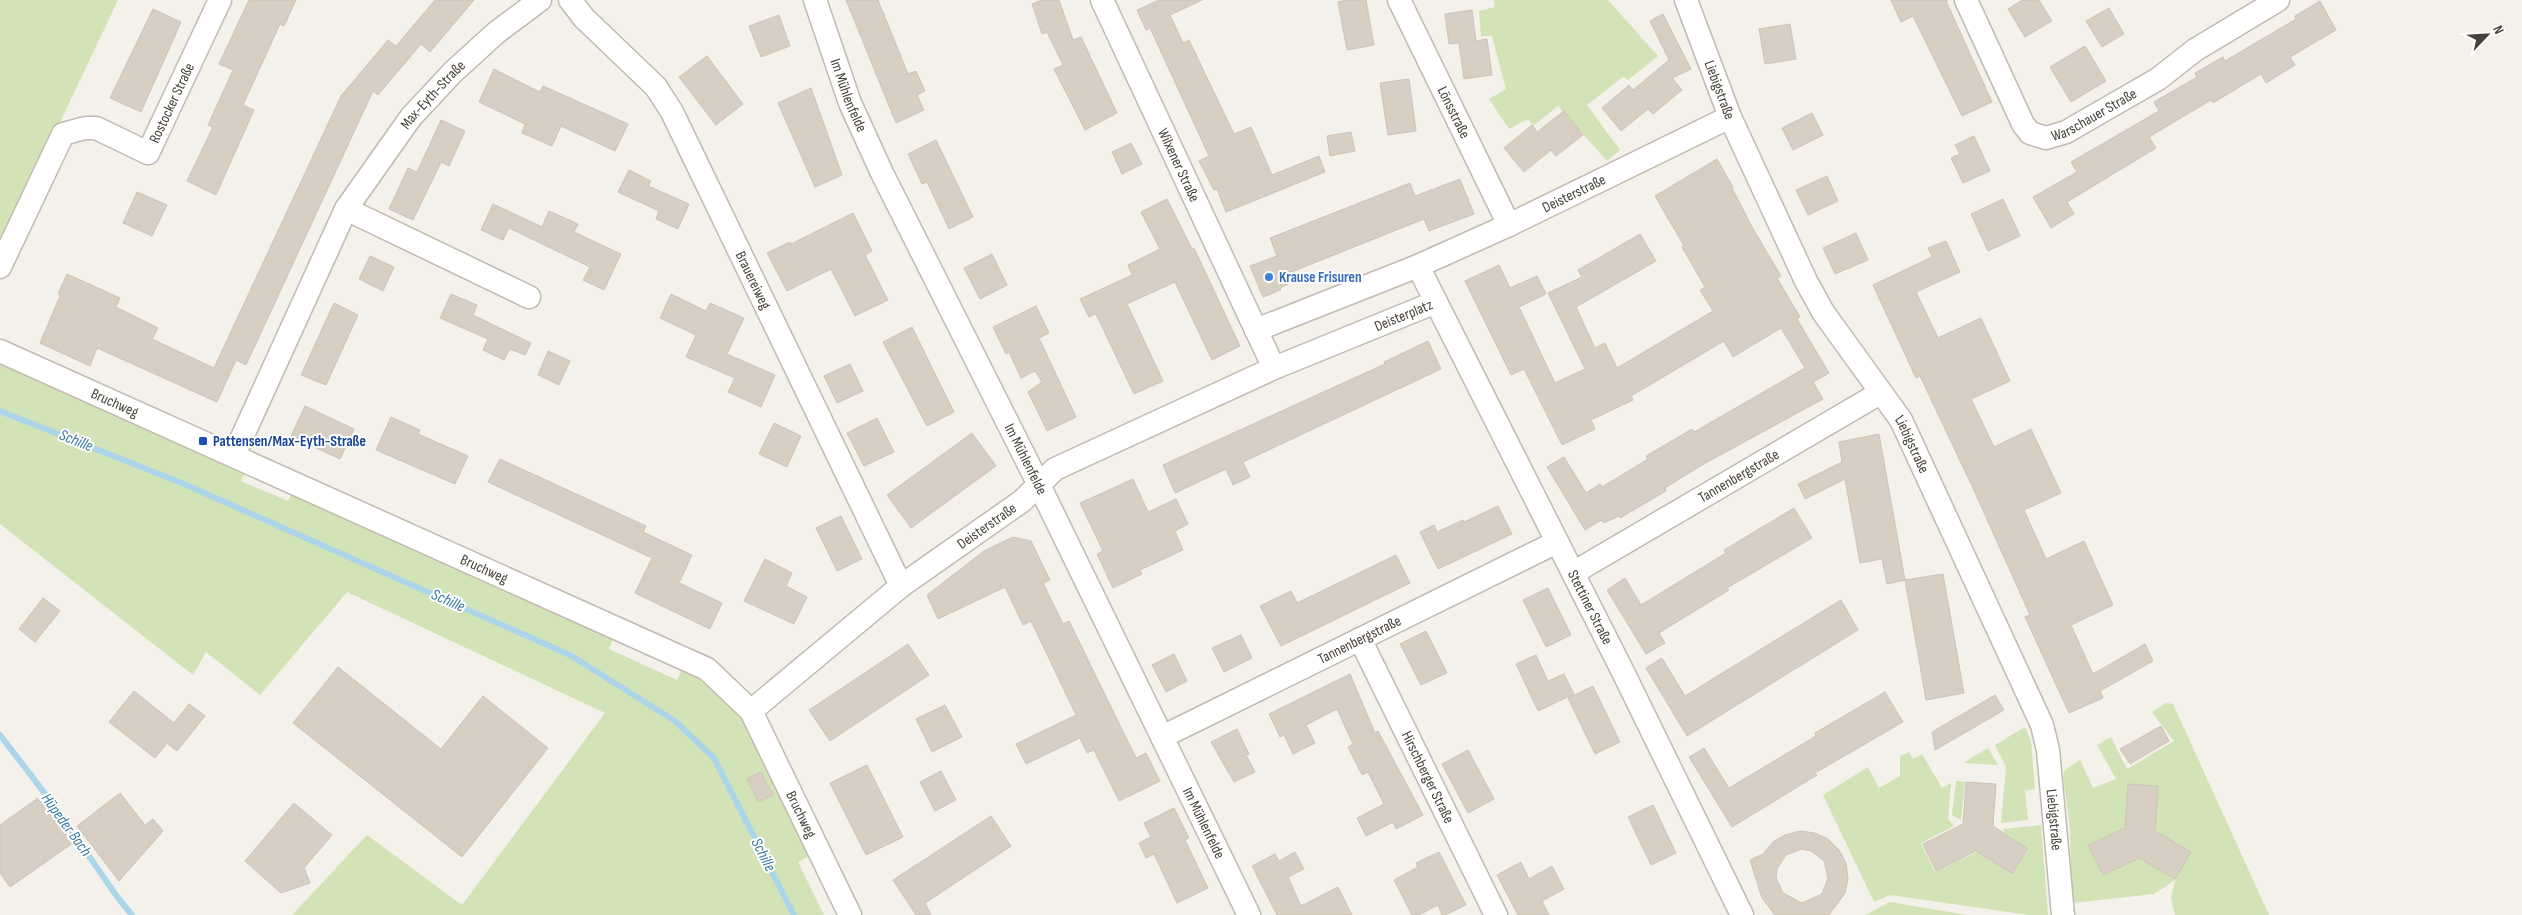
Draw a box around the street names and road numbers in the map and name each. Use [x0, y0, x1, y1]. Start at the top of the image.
street label: Max-Eyth-Straße [396, 56, 469, 133]
street label: Im Mühlenfelde [826, 56, 871, 135]
street label: Liebigstraße [1700, 58, 1740, 122]
street label: Rostocker Straße [145, 60, 199, 146]
street label: Lönsstraße [1433, 83, 1475, 141]
street label: Warschauer Straße [2049, 84, 2140, 145]
street label: Wilxener Straße [1154, 125, 1204, 205]
street label: Deisterstraße [1539, 170, 1609, 217]
street label: Brauereiweg [731, 248, 775, 312]
street label: Deisterplatz [1371, 295, 1436, 336]
street label: Bruchweg [88, 384, 142, 422]
street label: Liebigstraße [1891, 411, 1934, 476]
street label: Im Mühlenfelde [1000, 420, 1052, 498]
street label: Tannenbergstraße [1695, 445, 1782, 507]
street label: Deisterstraße [953, 498, 1020, 553]
street label: Bruchweg [458, 550, 511, 588]
street label: Stettiner Straße [1563, 567, 1617, 648]
street label: Tannenbergstraße [1314, 611, 1404, 668]
street label: Hirschberger Straße [1397, 728, 1459, 826]
street label: Im Mühlenfelde [1179, 784, 1229, 862]
street label: Bruchweg [782, 788, 821, 841]
street label: Liebigstraße [2042, 788, 2067, 851]

